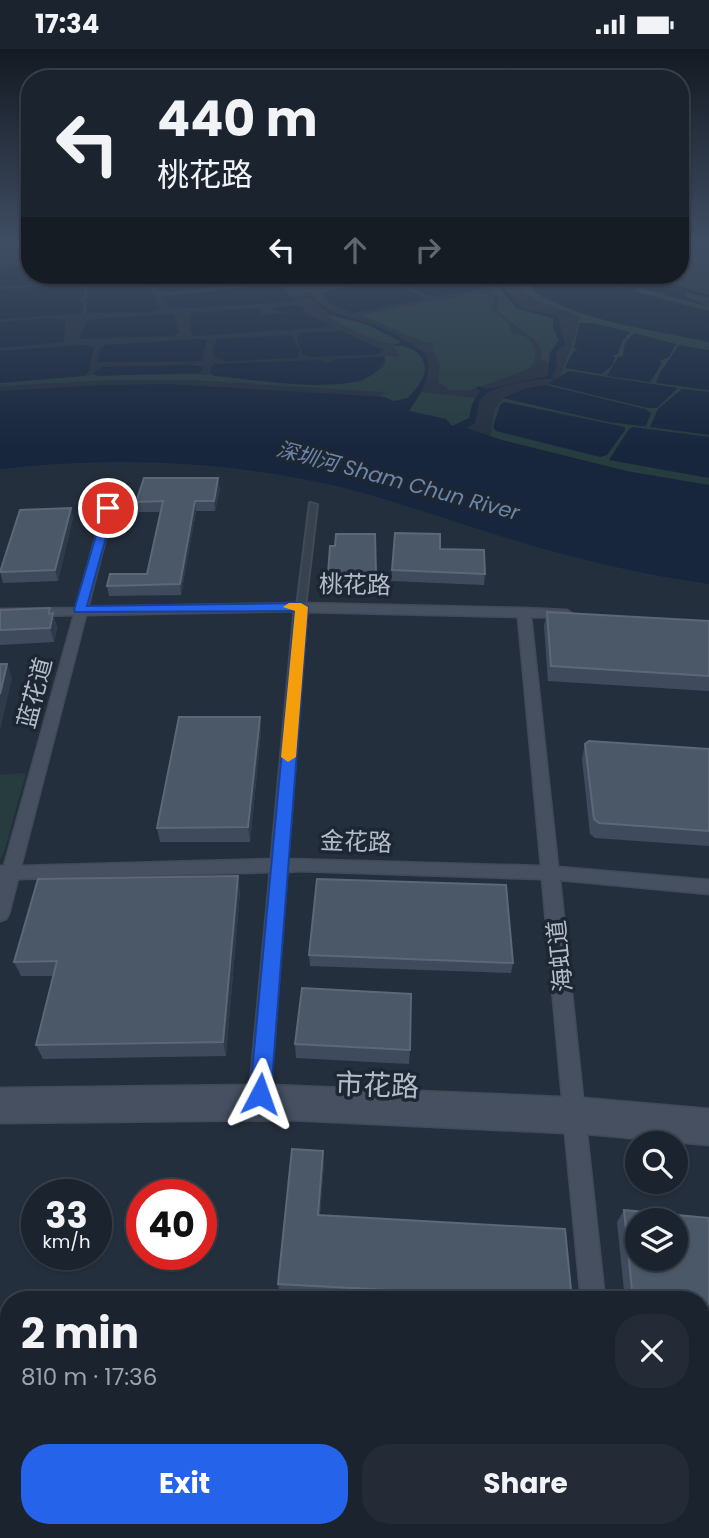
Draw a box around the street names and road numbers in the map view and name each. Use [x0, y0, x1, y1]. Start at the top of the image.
street label: 桃花路 [319, 567, 391, 602]
street label: 蓝花道 [9, 654, 60, 732]
street label: 金花路 [319, 824, 393, 859]
street label: 海虹道 [539, 919, 580, 994]
street label: 市花路 [334, 1065, 420, 1106]

